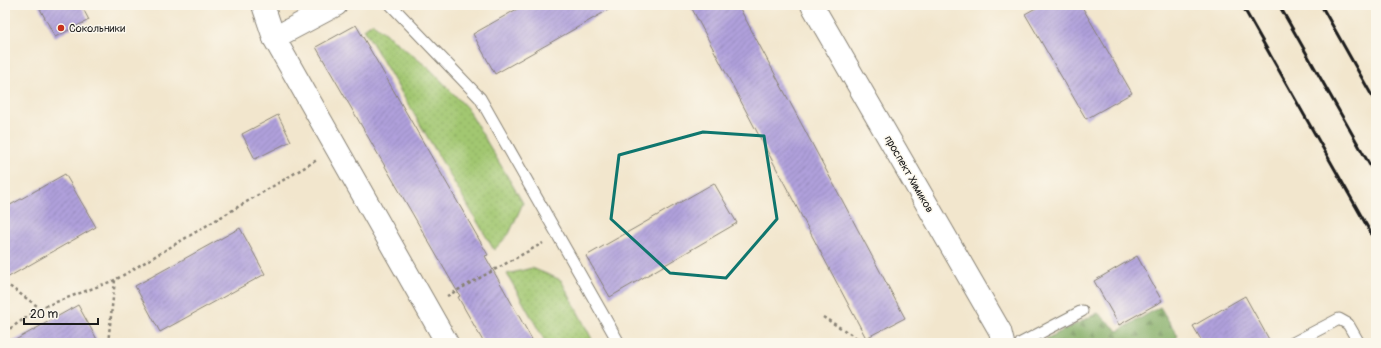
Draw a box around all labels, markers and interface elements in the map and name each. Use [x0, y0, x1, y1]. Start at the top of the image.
place label: Сокольники [69, 22, 125, 35]
marker: Сокольники [56, 23, 66, 33]
street label: проспект Химиков [882, 133, 936, 215]
scale bar [24, 300, 98, 326]
text: 20 m [30, 307, 59, 322]

